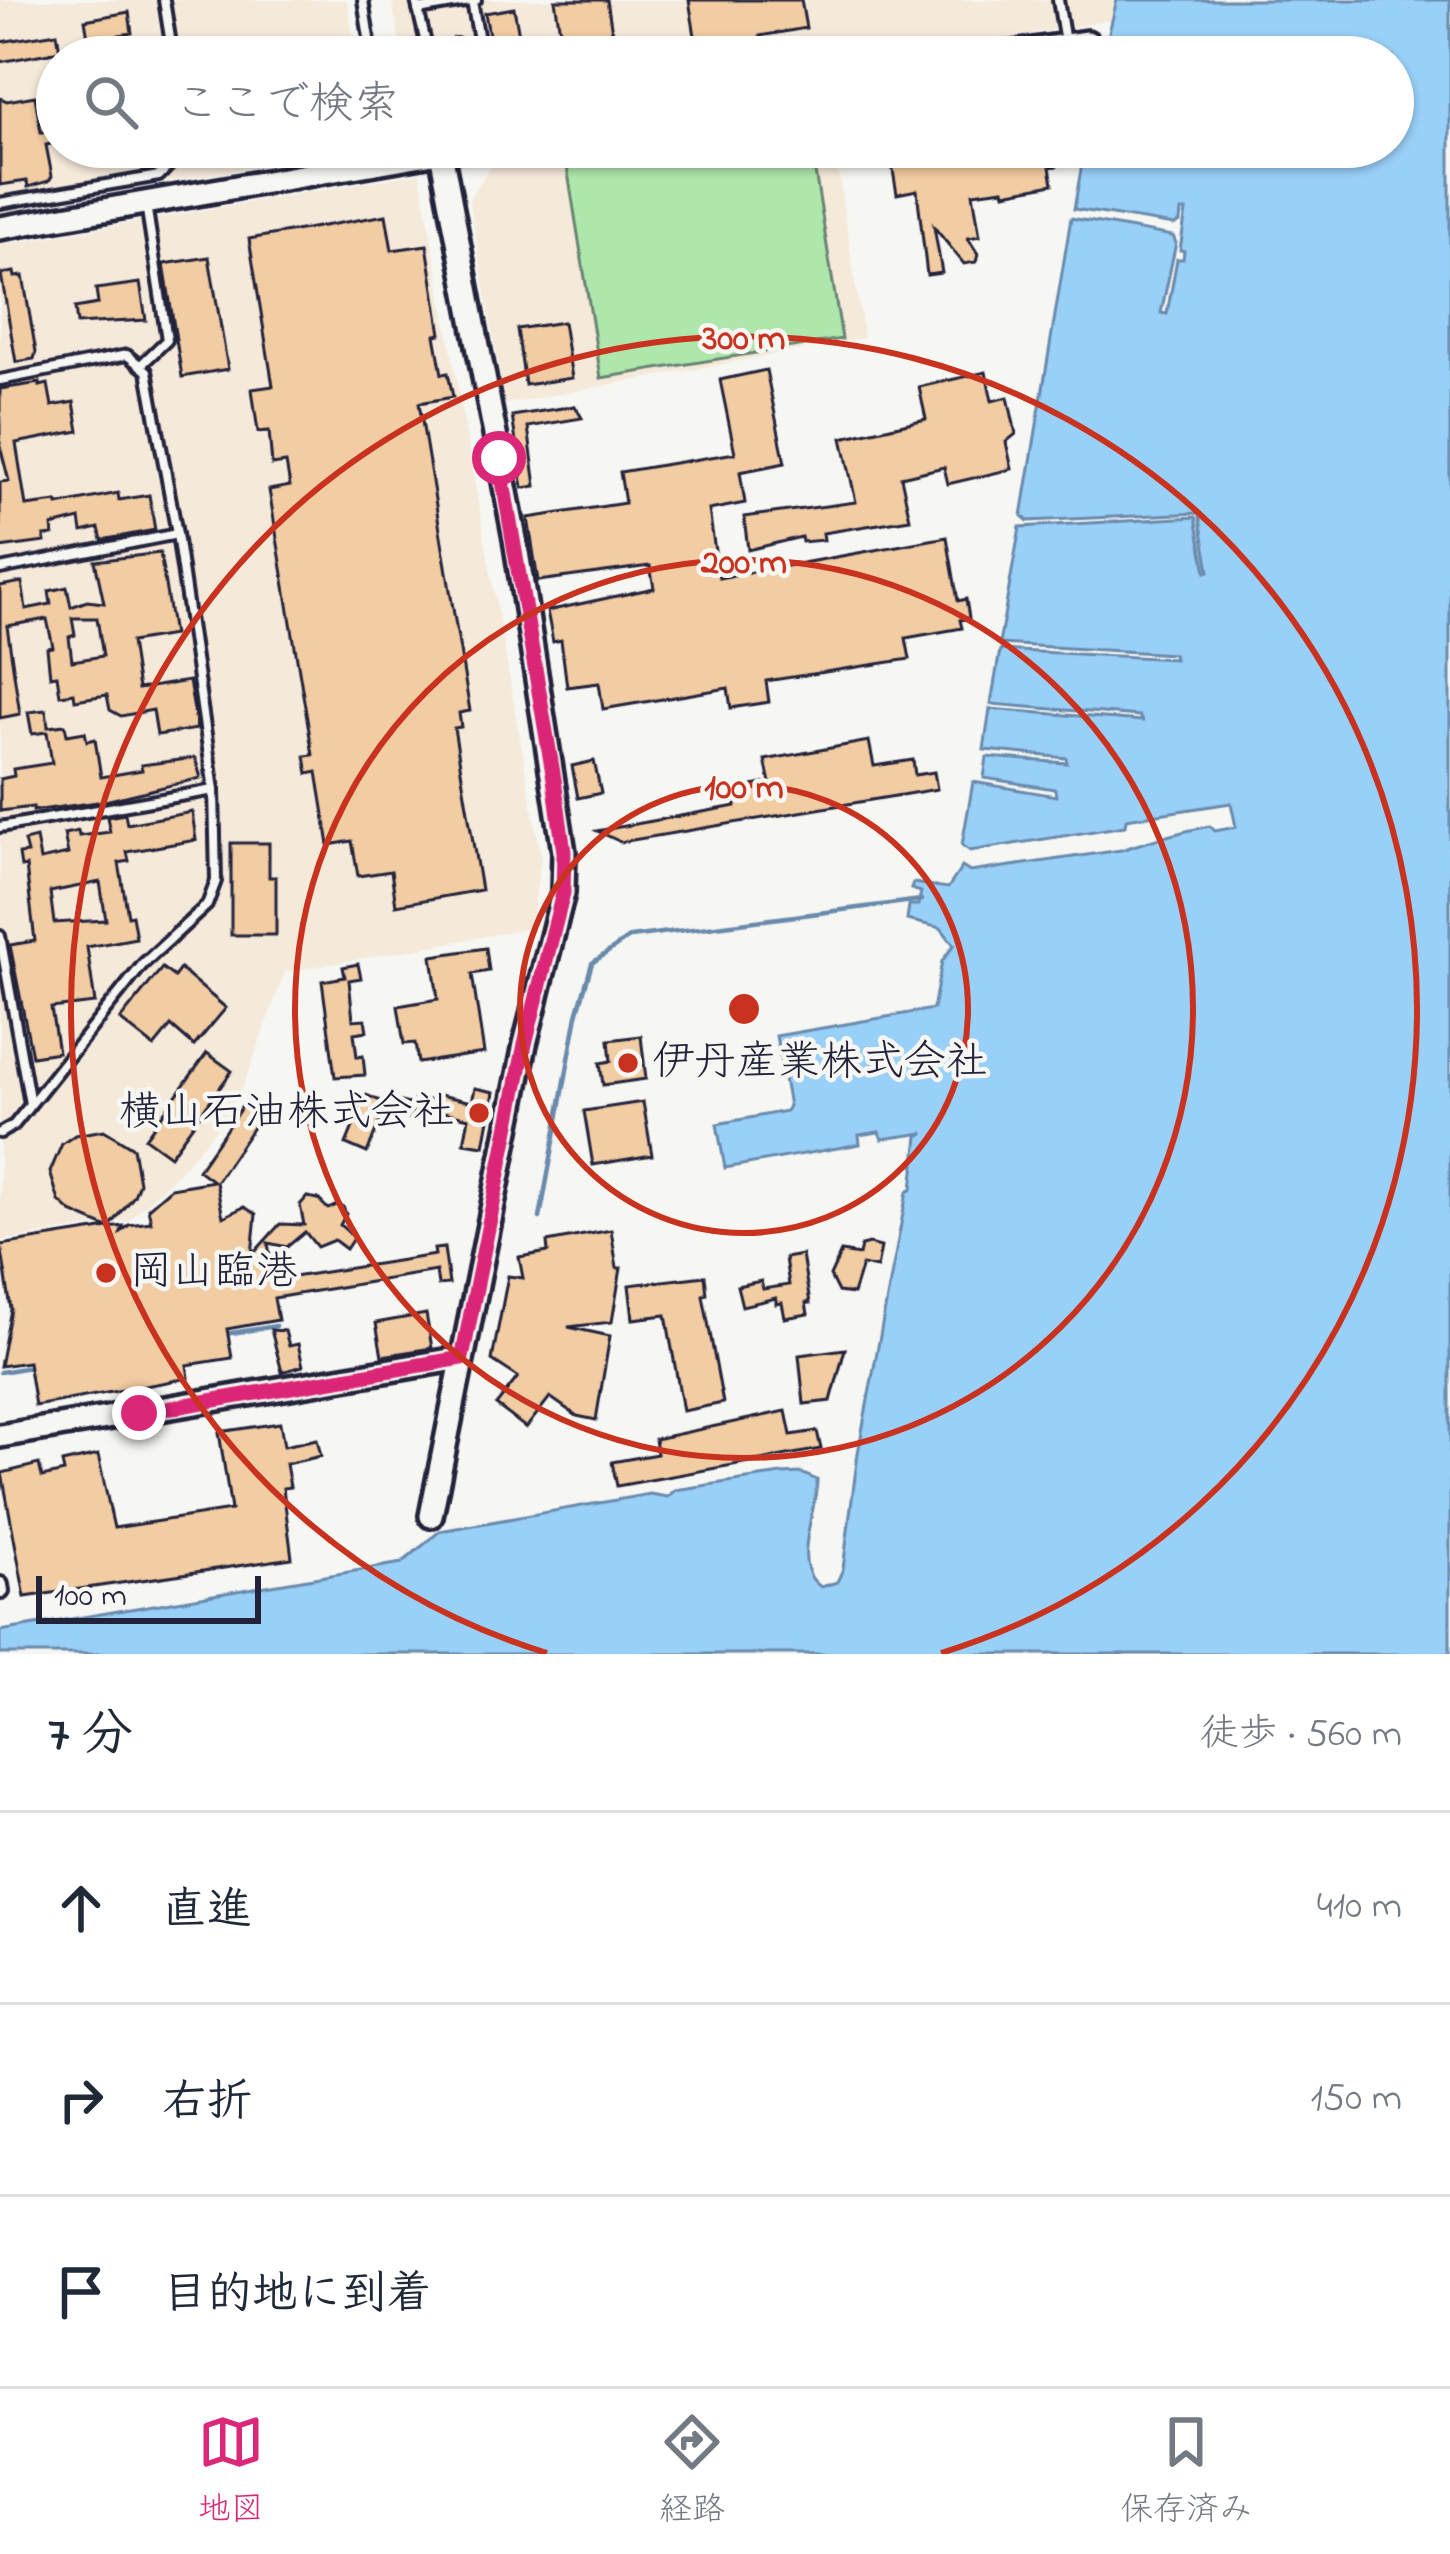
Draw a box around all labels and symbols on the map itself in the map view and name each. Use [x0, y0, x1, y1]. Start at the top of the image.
text: 300 m [702, 314, 786, 367]
route start [472, 431, 526, 485]
text: 200 m [700, 538, 787, 591]
text: 100 m [704, 763, 784, 816]
centre of rings [723, 988, 765, 1030]
place label: 伊丹産業株式会社 [652, 1033, 988, 1094]
marker: 伊丹産業株式会社 [615, 1050, 641, 1076]
place label: 横山石油株式会社 [119, 1083, 455, 1144]
marker: 横山石油株式会社 [466, 1100, 492, 1126]
place label: 岡山臨港 [130, 1243, 298, 1304]
marker: 岡山臨港 [93, 1260, 119, 1286]
route end [112, 1386, 166, 1440]
scale bar [36, 1570, 261, 1623]

